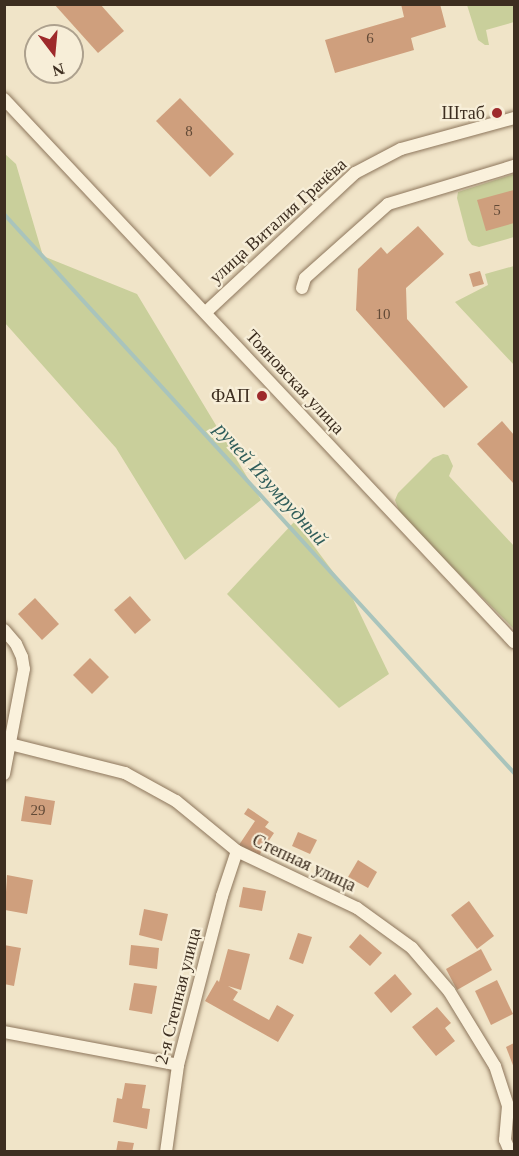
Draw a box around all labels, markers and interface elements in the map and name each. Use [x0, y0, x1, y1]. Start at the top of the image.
north arrow [24, 24, 84, 84]
house number: 6 [366, 30, 374, 48]
text: N [51, 60, 66, 80]
place label: Штаб [442, 102, 485, 124]
marker: Штаб [490, 106, 504, 120]
house number: 8 [185, 123, 193, 141]
street label: улица Виталия Грачёва [205, 154, 351, 288]
house number: 5 [493, 202, 501, 220]
house number: 10 [376, 306, 391, 324]
street label: Тояновская улица [241, 325, 349, 439]
place label: ФАП [211, 385, 250, 407]
marker: ФАП [255, 389, 269, 403]
water label: ручей Изумрудный [209, 417, 333, 551]
house number: 29 [30, 802, 46, 820]
street label: Степная улица [249, 830, 359, 896]
street label: 2-я Степная улица [151, 926, 205, 1066]

